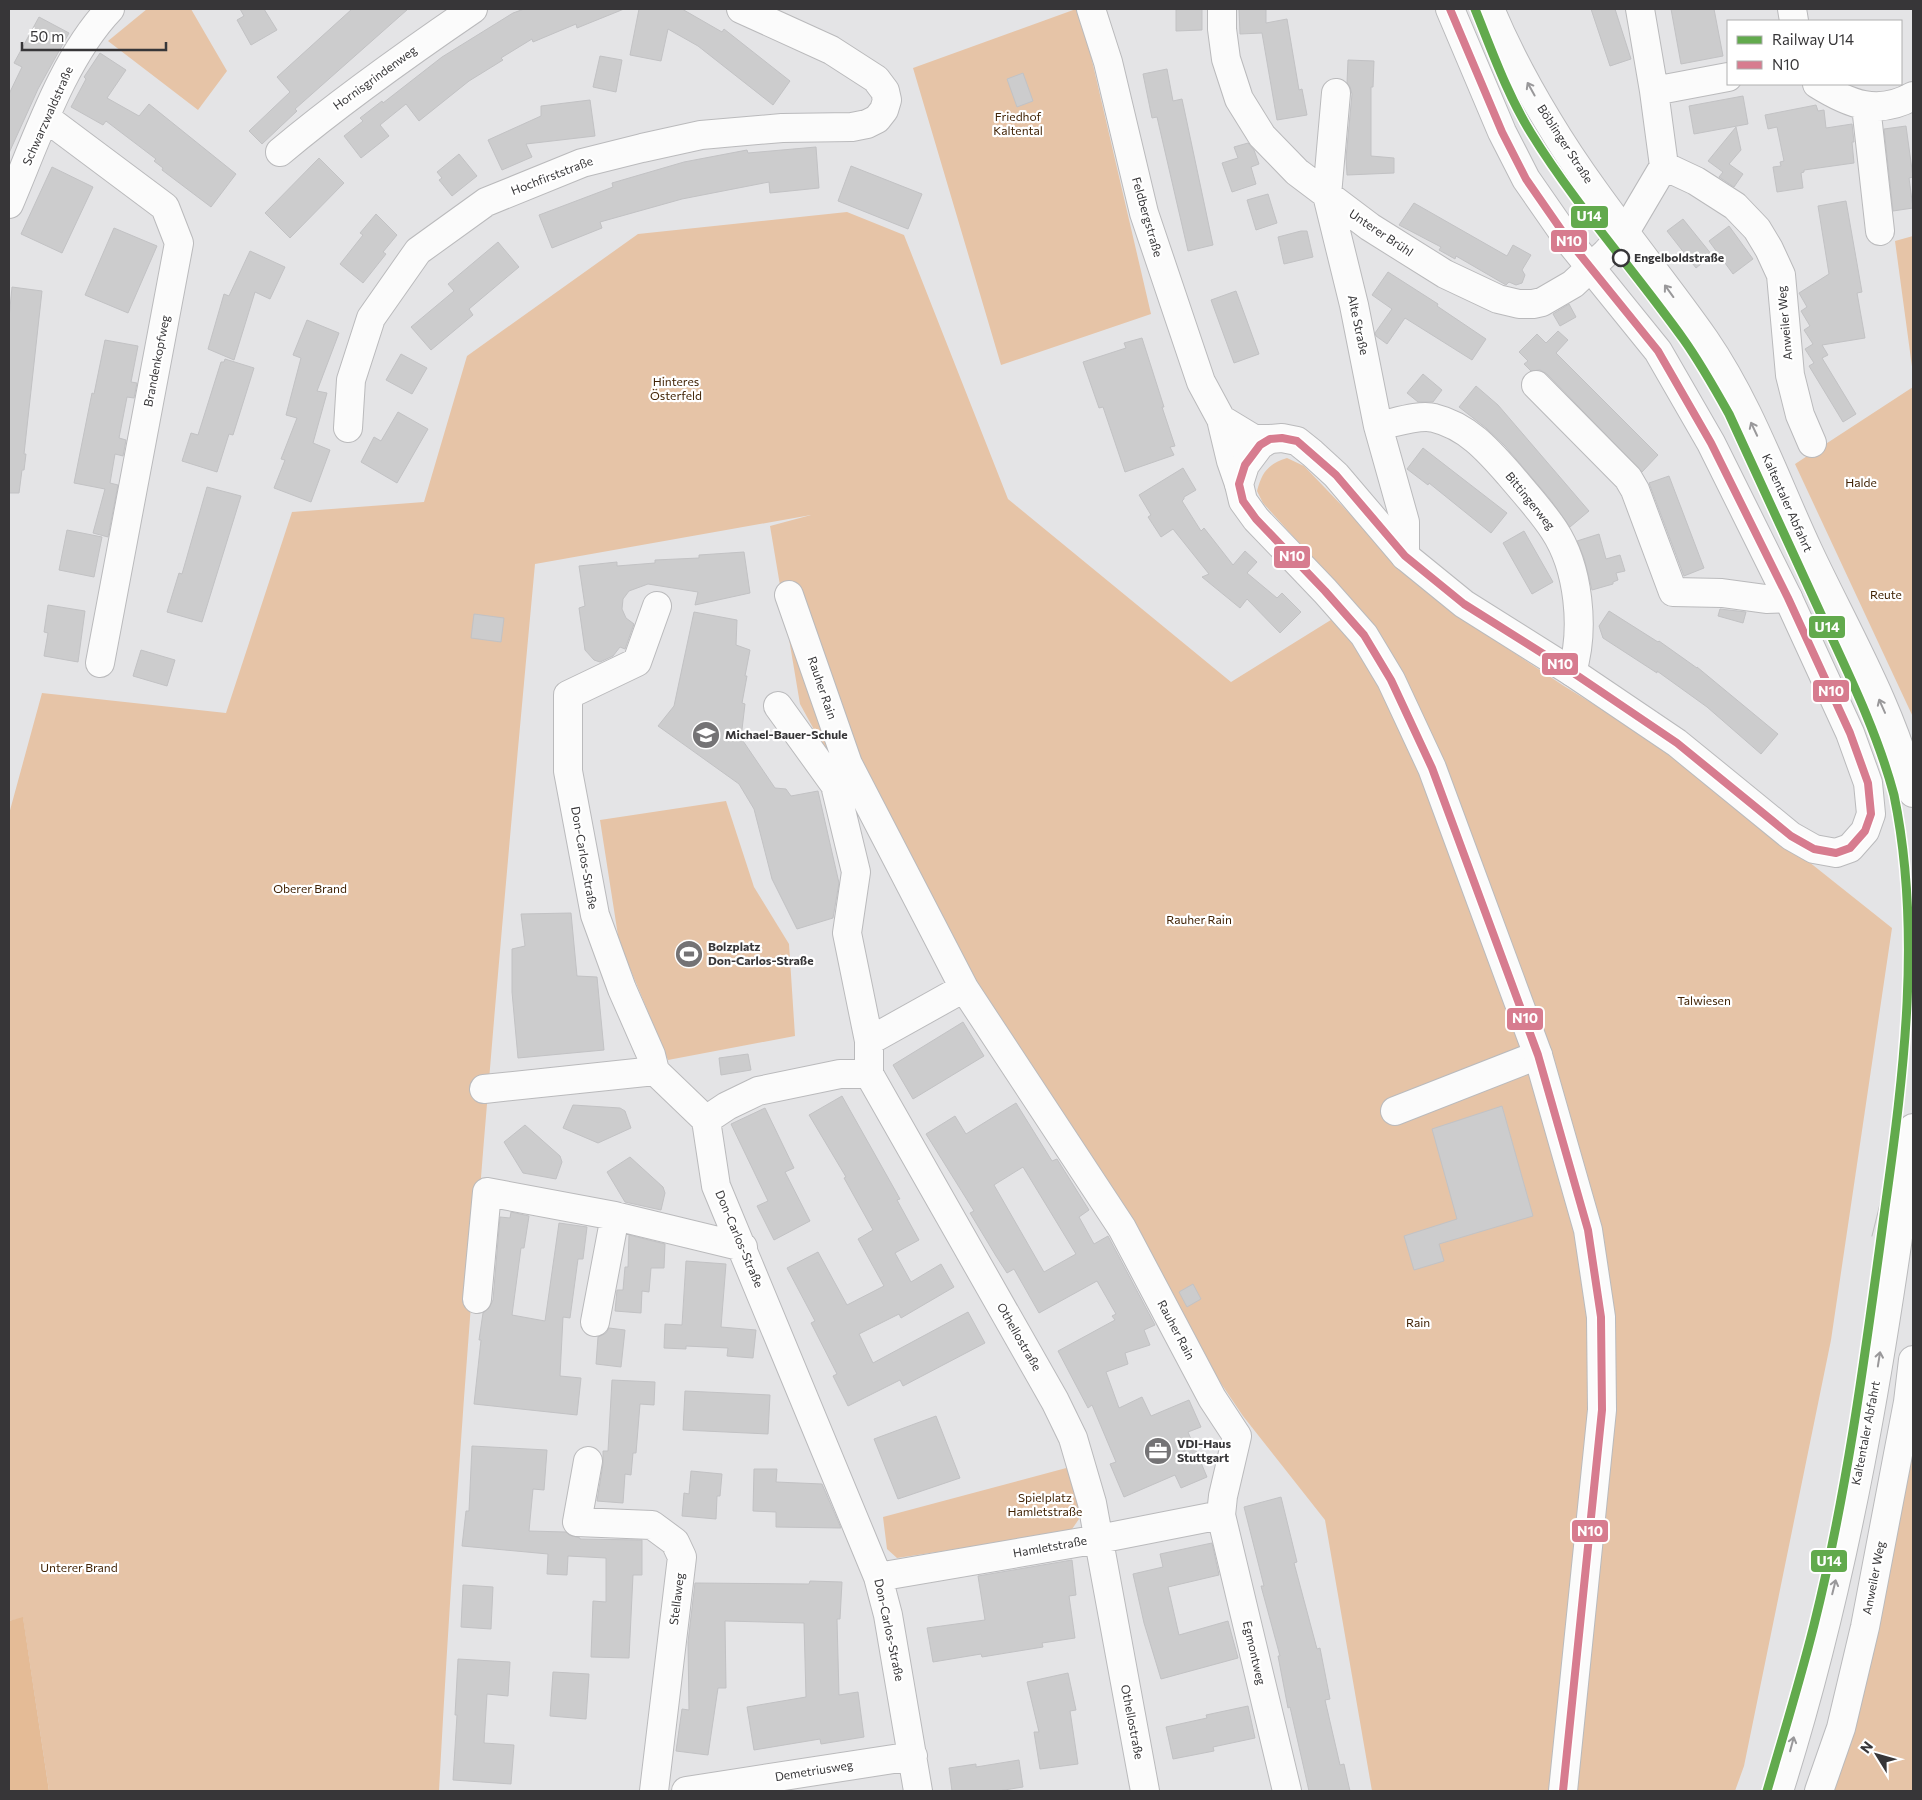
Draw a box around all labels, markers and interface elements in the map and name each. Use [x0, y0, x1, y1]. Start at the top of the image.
scale bar [22, 20, 166, 52]
legend [1727, 20, 1902, 85]
text: 50 m [30, 27, 64, 45]
text: Railway U14 [1772, 30, 1854, 48]
street label: Hornisgrindenweg [330, 42, 419, 112]
text: N10 [1772, 55, 1800, 73]
street label: Schwarzwaldstraße [19, 64, 75, 167]
one-way arrow [1525, 83, 1535, 97]
street label: Böblinger Straße [1535, 101, 1597, 186]
park label: Friedhof Kaltental [993, 109, 1043, 137]
street label: Hochfirststraße [509, 153, 595, 197]
street label: Feldbergstraße [1130, 175, 1166, 258]
line badge: U14 [1570, 205, 1609, 229]
street label: Unterer Brühl [1347, 206, 1416, 259]
text: U14 [1576, 207, 1602, 224]
line badge: N10 [1550, 229, 1588, 253]
text: N10 [1556, 232, 1582, 249]
marker: Engelboldstraße [1612, 249, 1630, 267]
place label: Engelboldstraße [1634, 250, 1724, 264]
one-way arrow [1663, 285, 1674, 298]
street label: Anweiler Weg [1774, 285, 1794, 361]
street label: Alte Straße [1346, 293, 1372, 356]
street label: Brandenkopfweg [140, 313, 172, 408]
park label: Hinteres Österfeld [650, 374, 702, 402]
one-way arrow [1749, 422, 1758, 437]
street label: Kaltentaler Abfahrt [1760, 451, 1816, 554]
street label: Bittingerweg [1503, 469, 1559, 532]
park label: Halde [1845, 475, 1877, 489]
line badge: N10 [1273, 545, 1311, 569]
text: N10 [1279, 547, 1305, 564]
park label: Reute [1870, 587, 1902, 601]
line badge: U14 [1808, 615, 1846, 639]
text: U14 [1814, 618, 1840, 635]
line badge: N10 [1541, 652, 1579, 676]
street label: Rauher Rain [806, 654, 840, 721]
text: N10 [1547, 655, 1573, 672]
line badge: N10 [1812, 679, 1850, 703]
text: N10 [1818, 682, 1844, 699]
one-way arrow [1877, 699, 1887, 714]
school or university icon: Michael-Bauer-Schule [691, 720, 721, 750]
place label: Michael-Bauer-Schule [725, 727, 848, 741]
street label: Don-Carlos-Straße [569, 805, 601, 910]
park label: Oberer Brand [273, 881, 347, 895]
park label: Rauher Rain [1166, 912, 1232, 926]
sports icon: Bolzplatz Don-Carlos-Straße [674, 939, 704, 969]
place label: Bolzplatz Don-Carlos-Straße [708, 939, 814, 967]
park label: Talwiesen [1677, 993, 1731, 1007]
line badge: N10 [1506, 1007, 1544, 1031]
text: N10 [1512, 1009, 1538, 1026]
street label: Don-Carlos-Straße [713, 1188, 767, 1289]
street label: Rauher Rain [1155, 1297, 1198, 1362]
street label: Othellostraße [995, 1300, 1045, 1373]
park label: Rain [1406, 1315, 1430, 1329]
one-way arrow [1874, 1352, 1884, 1368]
street label: Kaltentaler Abfahrt [1848, 1379, 1882, 1486]
office icon: VDI-Haus Stuttgart [1143, 1436, 1173, 1466]
place label: VDI-Haus Stuttgart [1177, 1436, 1231, 1464]
park label: Spielplatz Hamletstraße [1008, 1490, 1082, 1518]
line badge: N10 [1571, 1519, 1609, 1543]
text: N10 [1577, 1522, 1603, 1539]
street label: Hamletstraße [1012, 1533, 1088, 1559]
street label: Anweiler Weg [1859, 1539, 1887, 1616]
line badge: U14 [1810, 1549, 1848, 1573]
text: U14 [1816, 1552, 1842, 1569]
park label: Unterer Brand [40, 1560, 118, 1574]
street label: Stellaweg [666, 1571, 686, 1626]
street label: Don-Carlos-Straße [872, 1577, 908, 1682]
one-way arrow [1830, 1580, 1839, 1596]
street label: Egmontweg [1241, 1619, 1269, 1687]
street label: Othellostraße [1119, 1683, 1147, 1760]
north arrow [1852, 1730, 1902, 1780]
one-way arrow [1788, 1737, 1798, 1753]
text: N [1856, 1738, 1876, 1756]
street label: Demetriusweg [774, 1757, 854, 1783]

